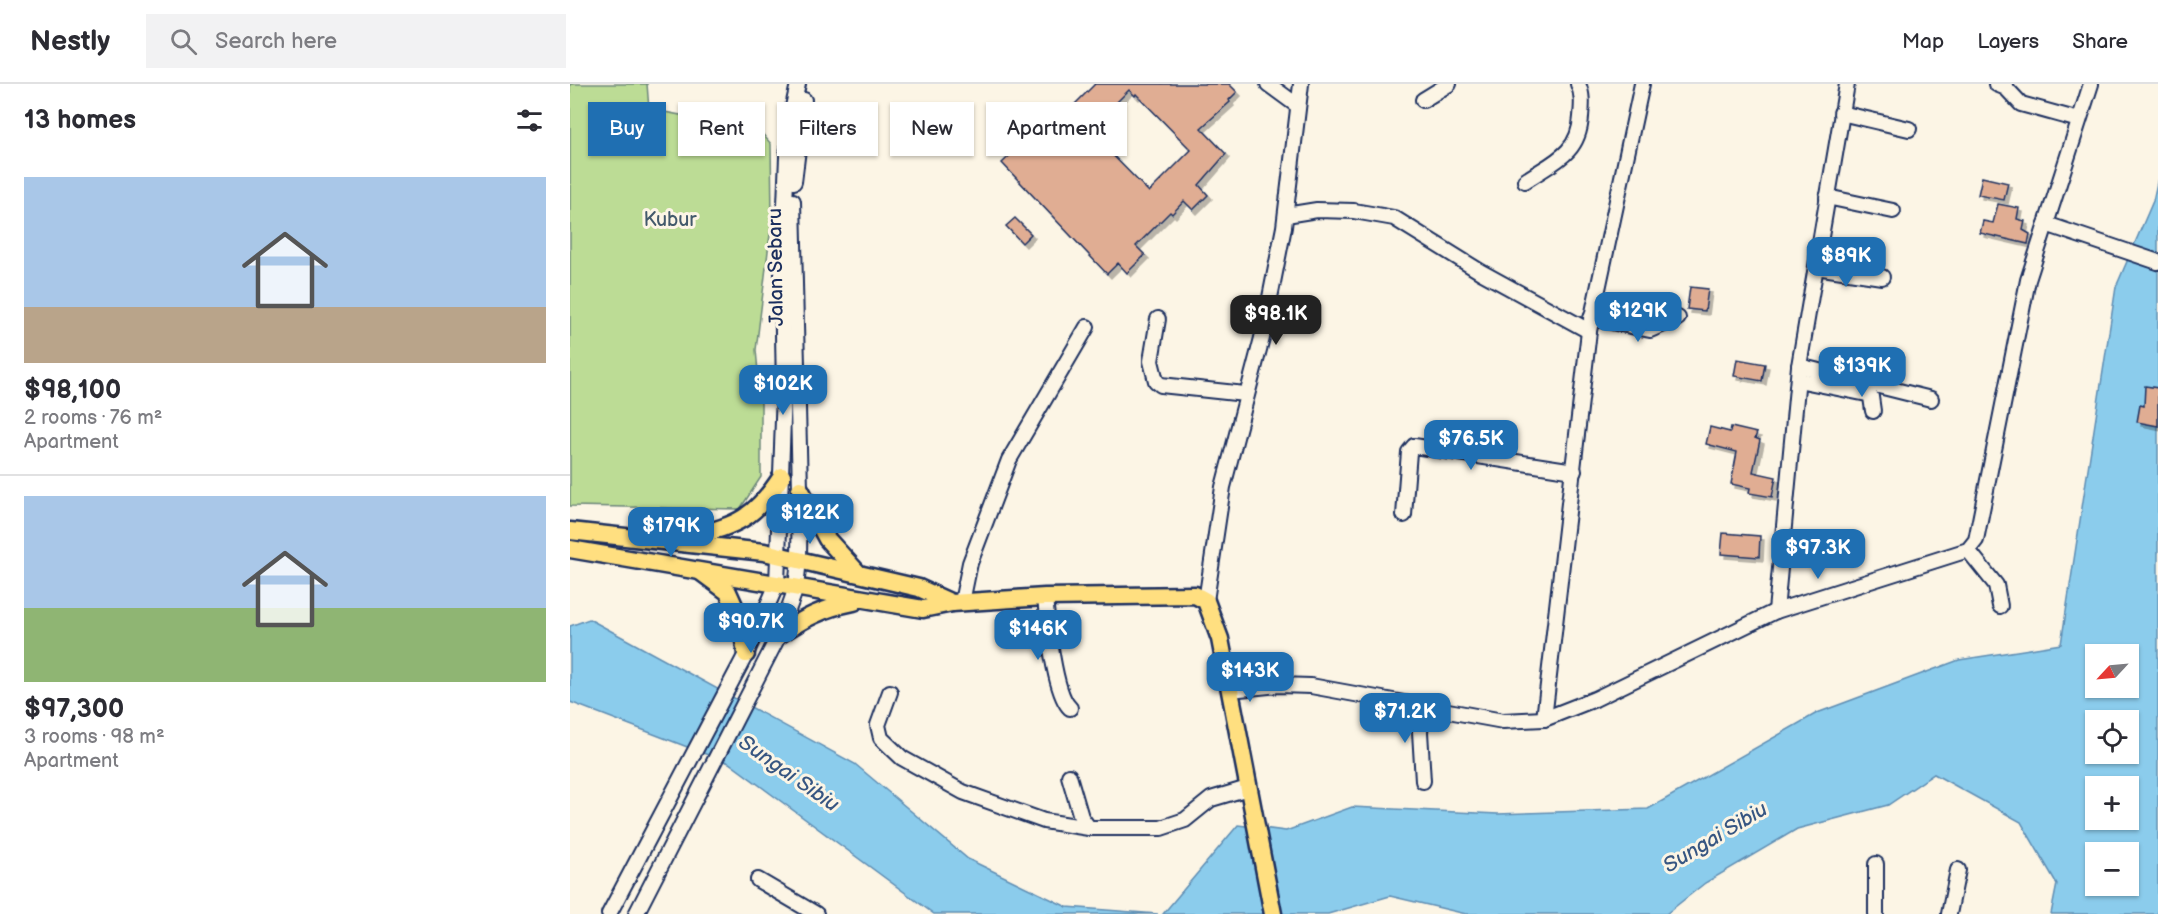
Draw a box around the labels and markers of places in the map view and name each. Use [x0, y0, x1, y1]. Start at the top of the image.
pin: $89K [1810, 237, 1882, 288]
pin: $129K [1596, 292, 1680, 343]
pin: $98.1K [1227, 295, 1325, 346]
pin: $139K [1820, 347, 1904, 398]
pin: $102K [741, 365, 825, 416]
pin: $76.5K [1422, 420, 1520, 471]
pin: $122K [768, 494, 852, 545]
pin: $179K [629, 507, 713, 558]
pin: $97.3K [1769, 529, 1867, 580]
pin: $90.7K [702, 603, 800, 654]
pin: $146K [996, 610, 1080, 661]
pin: $143K [1208, 652, 1292, 703]
pin: $71.2K [1356, 693, 1454, 744]

